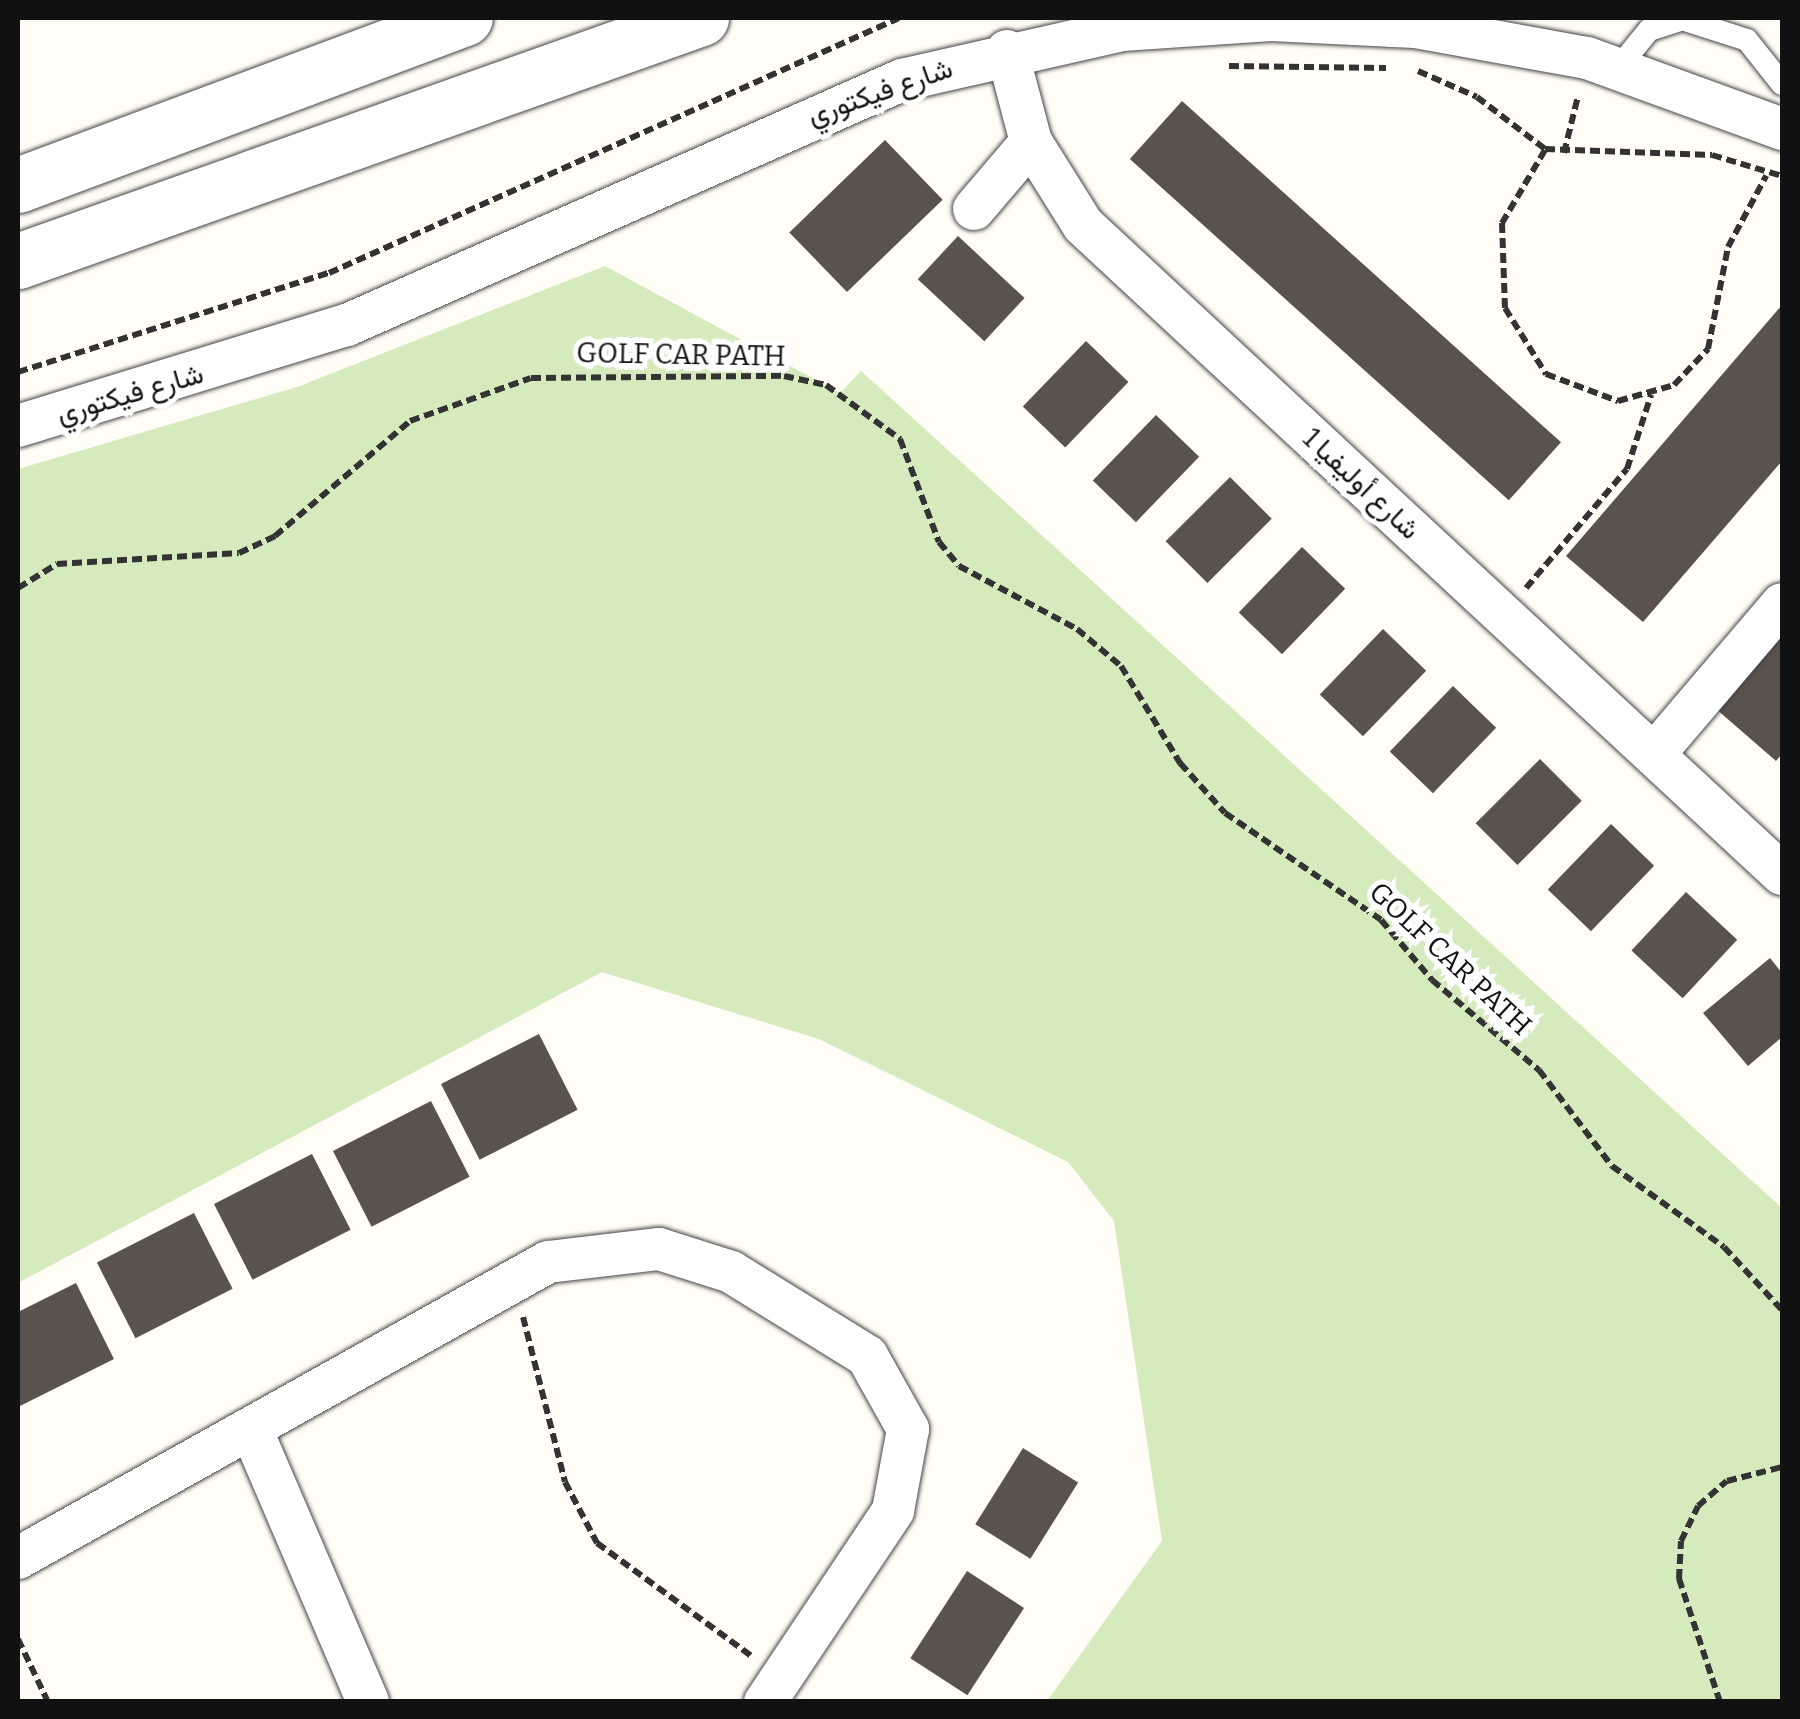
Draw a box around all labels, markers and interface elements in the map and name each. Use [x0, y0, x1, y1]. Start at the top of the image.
street label: شارع فيكتوري [803, 52, 957, 132]
street label: GOLF CAR PATH [576, 336, 786, 374]
street label: شارع فيكتوري [53, 357, 207, 431]
street label: شارع أوليفيا 1 [1296, 421, 1426, 547]
street label: GOLF CAR PATH [1362, 875, 1538, 1043]

